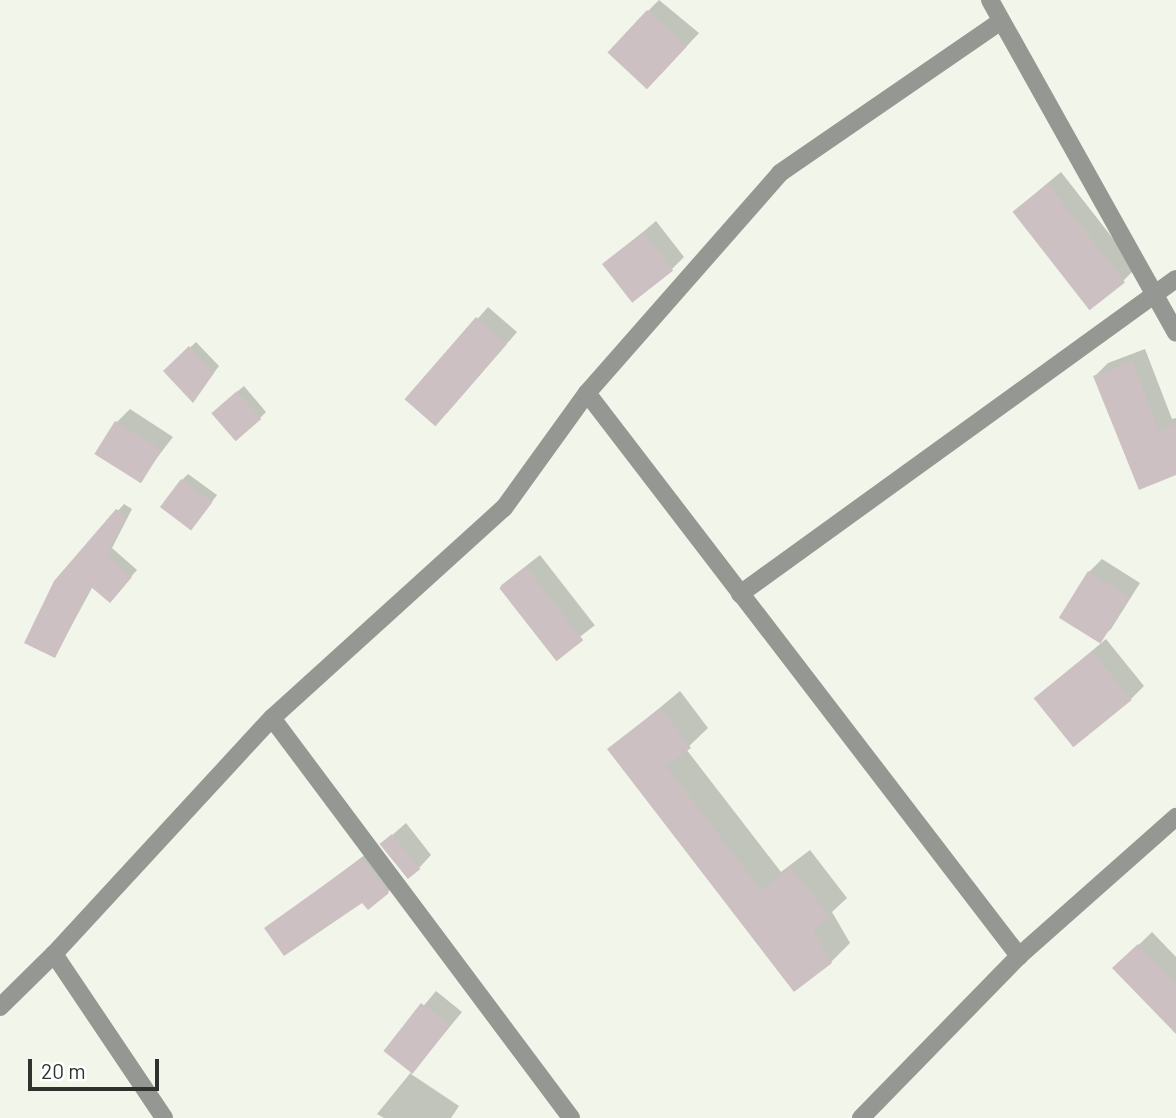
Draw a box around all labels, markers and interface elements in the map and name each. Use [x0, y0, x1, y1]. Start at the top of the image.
scale bar [32, 1044, 163, 1088]
text: 20 m [41, 1058, 86, 1083]

